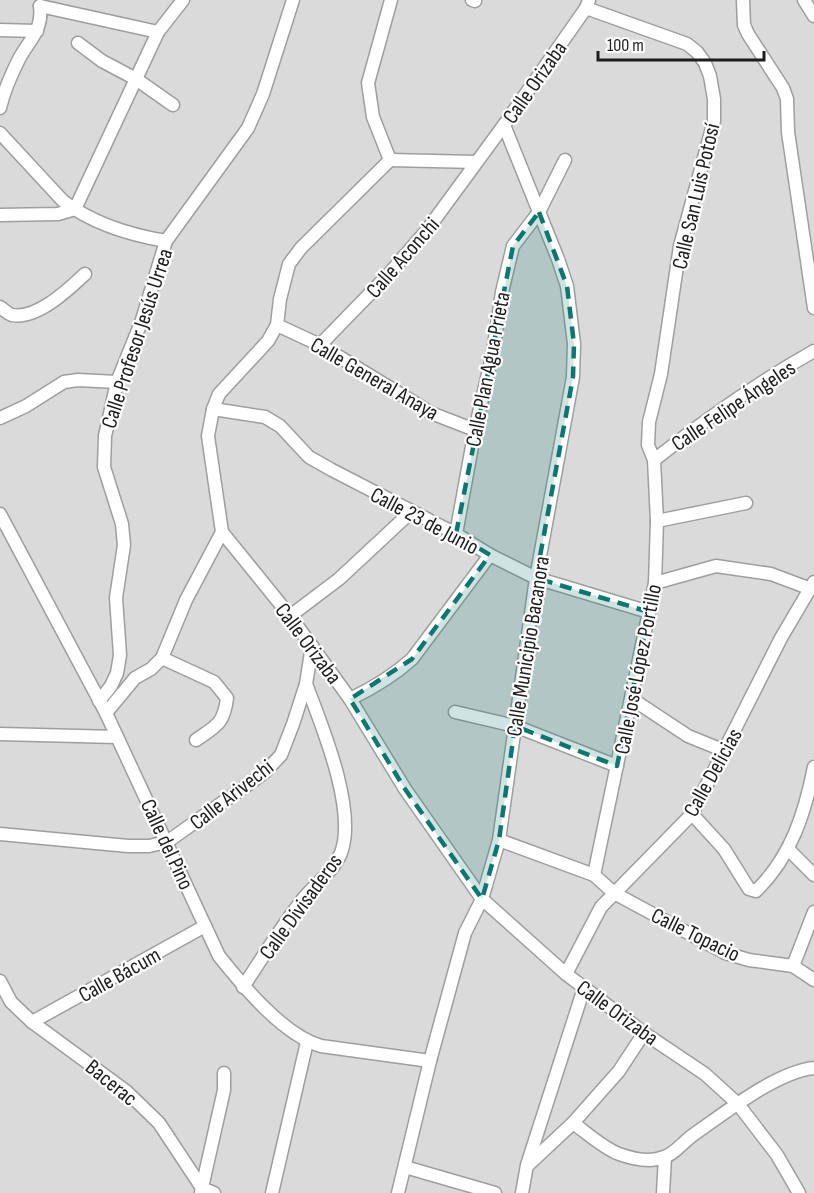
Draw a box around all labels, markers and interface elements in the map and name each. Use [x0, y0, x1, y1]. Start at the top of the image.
scale bar [598, 24, 764, 62]
text: 100 m [607, 35, 644, 56]
street label: Calle Orizaba [497, 36, 573, 129]
street label: Calle San Luis Potosí [667, 120, 727, 272]
street label: Calle Aconchi [361, 212, 446, 304]
street label: Calle Profesor Jesús Urrea [96, 245, 179, 432]
street label: Calle Plan Agua Prieta [460, 290, 517, 449]
street label: Calle General Anaya [305, 332, 443, 427]
street label: Calle Felipe Ángeles [667, 355, 801, 458]
street label: Calle 23 de Junio [365, 481, 483, 561]
street label: Calle Municipio Bacanora [501, 554, 556, 738]
street label: Calle José López Portillo [609, 582, 668, 757]
street label: Calle Orizaba [269, 598, 347, 690]
street label: Calle Delicias [678, 724, 749, 822]
street label: Calle Arivechi [185, 754, 279, 836]
street label: Calle del Pino [134, 795, 199, 894]
street label: Calle Divisaderos [254, 849, 349, 965]
street label: Calle Topacio [647, 902, 744, 968]
street label: Calle Bácum [74, 942, 166, 1009]
street label: Calle Orizaba [571, 975, 663, 1052]
street label: Bacerac [80, 1054, 143, 1112]

